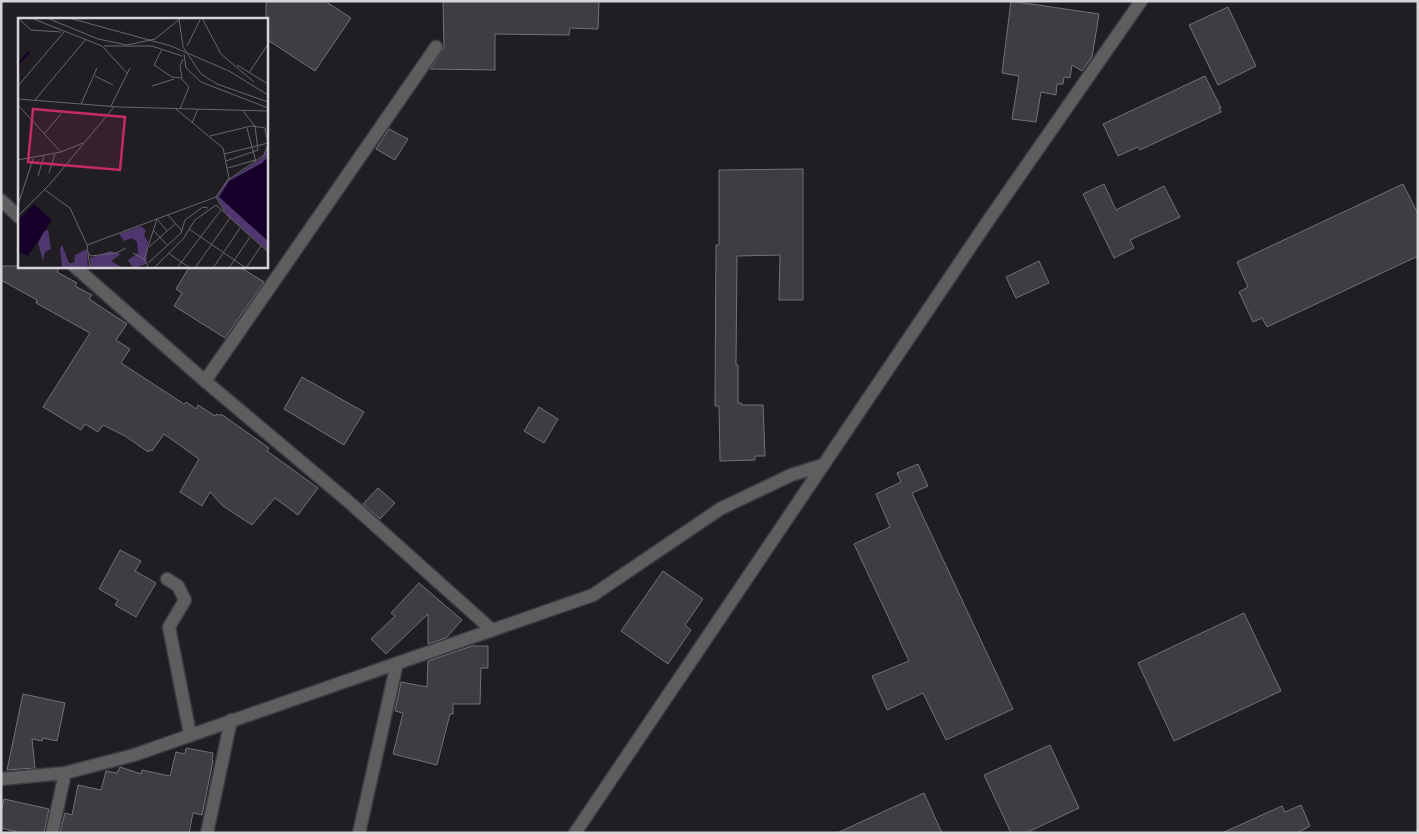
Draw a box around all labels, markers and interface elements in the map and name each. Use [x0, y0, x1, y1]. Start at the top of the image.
inset map [18, 18, 268, 268]

